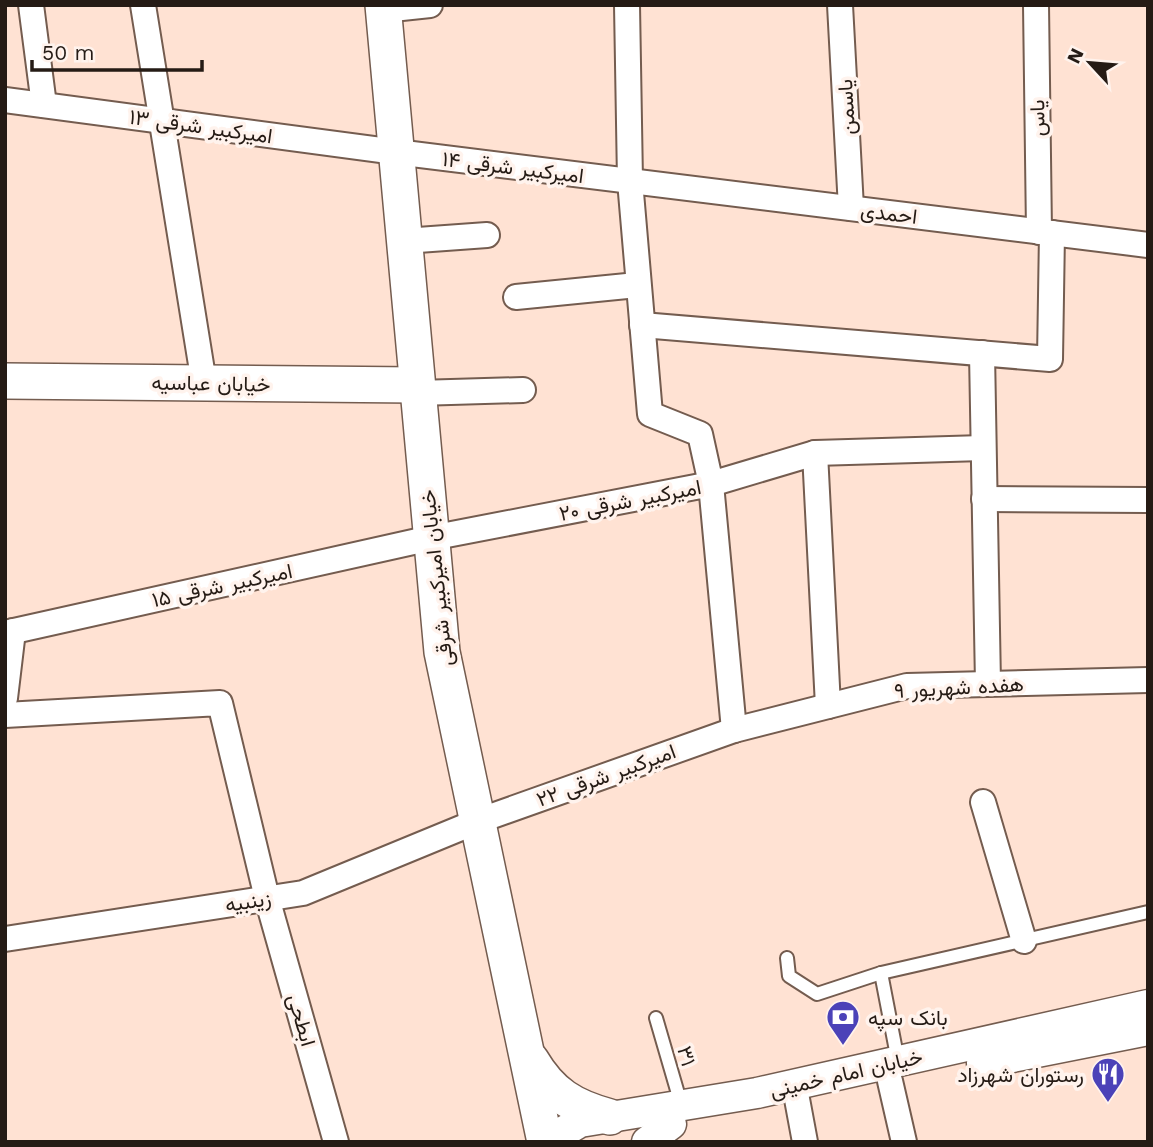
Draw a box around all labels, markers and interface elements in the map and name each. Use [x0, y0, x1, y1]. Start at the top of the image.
scale bar [32, 28, 201, 72]
north arrow [1055, 28, 1125, 98]
text: 50 m [42, 40, 94, 65]
text: N [1062, 44, 1089, 67]
street label: یاسمن [832, 78, 860, 136]
street label: یاس [1024, 99, 1050, 137]
street label: امیرکبیر شرقی ۱۳ [128, 104, 274, 149]
street label: امیرکبیر شرقی ۱۴ [441, 146, 585, 189]
street label: احمدی [859, 197, 919, 229]
street label: خیابان عباسیه [151, 369, 271, 397]
street label: امیرکبیر شرقی ۲۰ [557, 474, 703, 527]
street label: خیابان امیرکبیر شرقی [414, 488, 459, 668]
street label: امیرکبیر شرقی ۱۵ [150, 558, 295, 613]
street label: هفده شهریور ۹ [894, 671, 1025, 704]
street label: امیرکبیر شرقی ۲۲ [533, 738, 679, 813]
street label: زینبیه [223, 885, 273, 918]
street label: ابطحی [283, 991, 321, 1049]
bank icon: بانک سپه [824, 998, 862, 1047]
place label: بانک سپه [868, 1005, 948, 1032]
street label: ۳۱ [672, 1043, 702, 1069]
street label: خیابان امام خمینی [767, 1043, 925, 1105]
restaurant icon: رستوران شهرزاد [1089, 1055, 1127, 1104]
place label: رستوران شهرزاد [958, 1062, 1084, 1088]

